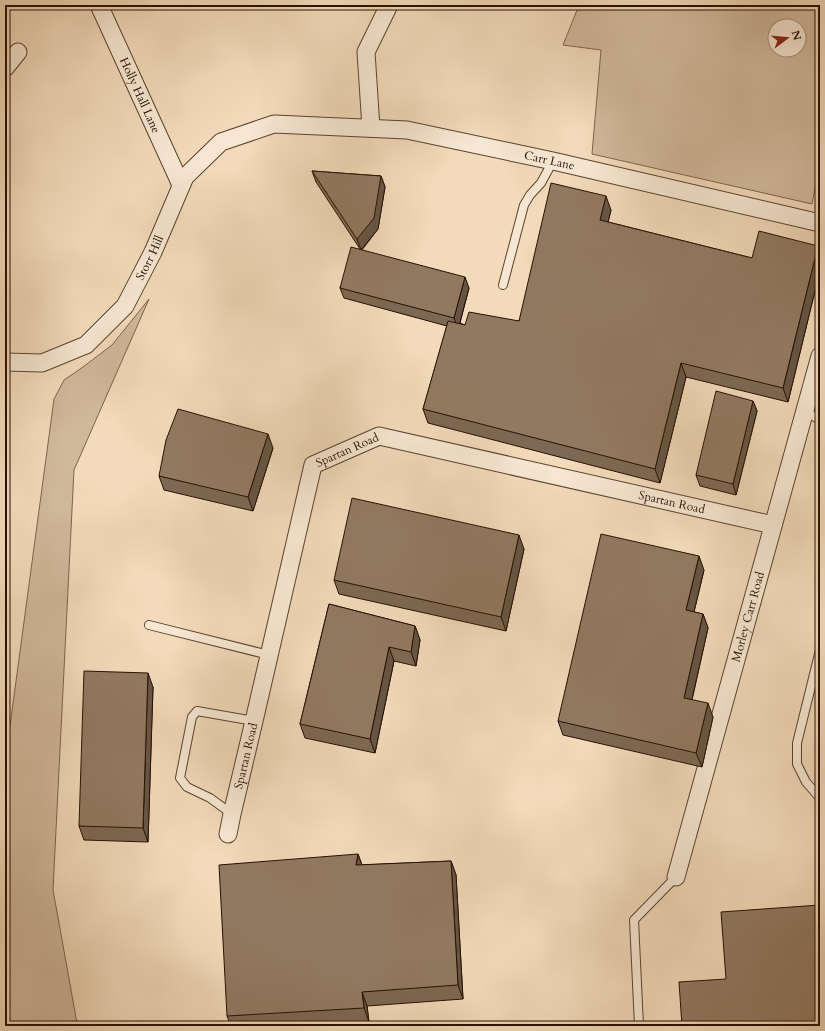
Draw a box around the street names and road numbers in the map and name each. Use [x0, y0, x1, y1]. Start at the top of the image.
street label: Holly Hall Lane [116, 55, 164, 136]
street label: Carr Lane [523, 147, 576, 174]
street label: Storr Hill [132, 233, 167, 283]
street label: Spartan Road [313, 429, 382, 471]
street label: Spartan Road [637, 487, 707, 518]
street label: Morley Carr Road [728, 569, 768, 664]
street label: Spartan Road [230, 721, 261, 791]

